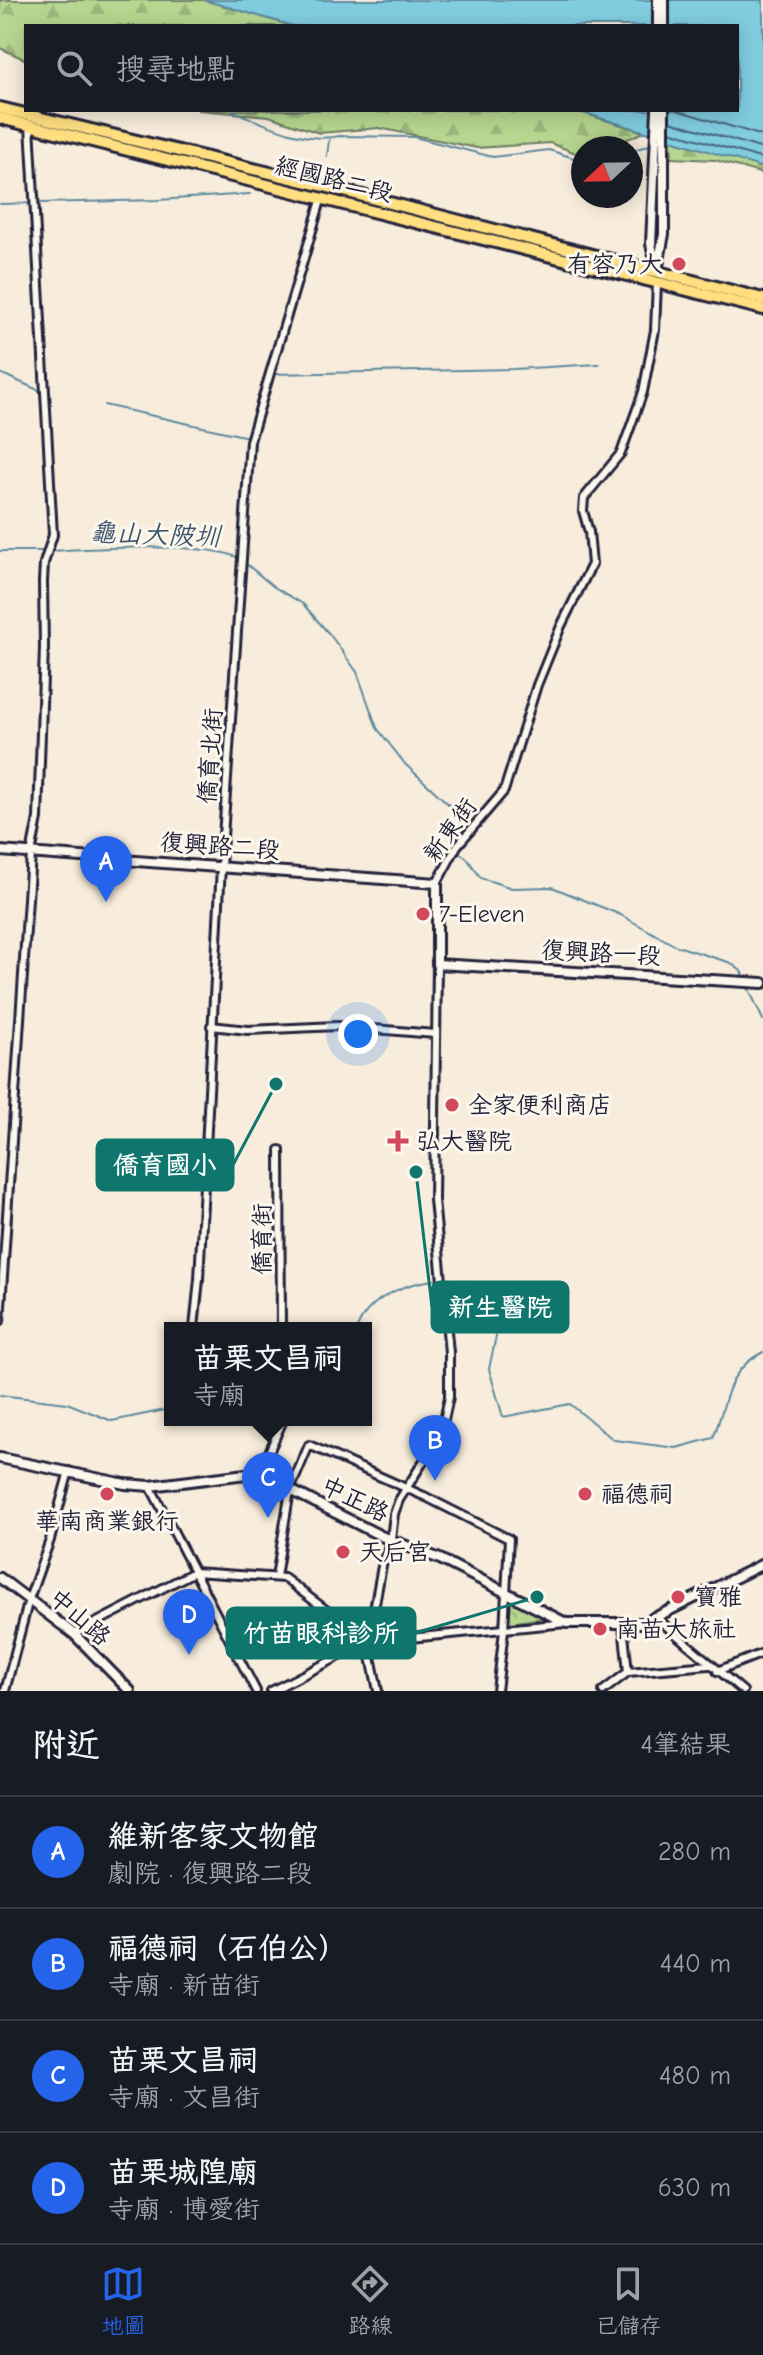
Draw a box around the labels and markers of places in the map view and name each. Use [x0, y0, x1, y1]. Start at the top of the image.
place label: 有容乃大 [567, 250, 663, 278]
marker: 有容乃大 [670, 255, 688, 273]
pin: A [80, 836, 132, 902]
place label: 7-Eleven [439, 900, 525, 928]
marker: 7-Eleven [414, 905, 432, 923]
place label: 全家便利商店 [468, 1091, 612, 1119]
marker: 全家便利商店 [443, 1096, 461, 1114]
place label: 弘大醫院 [416, 1127, 512, 1155]
marker: 弘大醫院 [387, 1130, 409, 1152]
callout: 僑育國小 [97, 1140, 233, 1190]
callout: 新生醫院 [432, 1282, 568, 1332]
pin: B [409, 1415, 461, 1481]
pin: C [242, 1452, 294, 1518]
place label: 福德祠 [601, 1480, 673, 1508]
marker: 華南商業銀行 [98, 1485, 116, 1503]
marker: 福德祠 [576, 1485, 594, 1503]
place label: 華南商業銀行 [35, 1507, 179, 1535]
place label: 天后宮 [359, 1538, 431, 1566]
marker: 天后宮 [334, 1543, 352, 1561]
place label: 寶雅 [694, 1583, 742, 1611]
marker: 寶雅 [669, 1588, 687, 1606]
pin: D [163, 1589, 215, 1655]
callout: 竹苗眼科診所 [227, 1608, 415, 1658]
place label: 南苗大旅社 [616, 1615, 736, 1643]
marker: 南苗大旅社 [591, 1620, 609, 1638]

